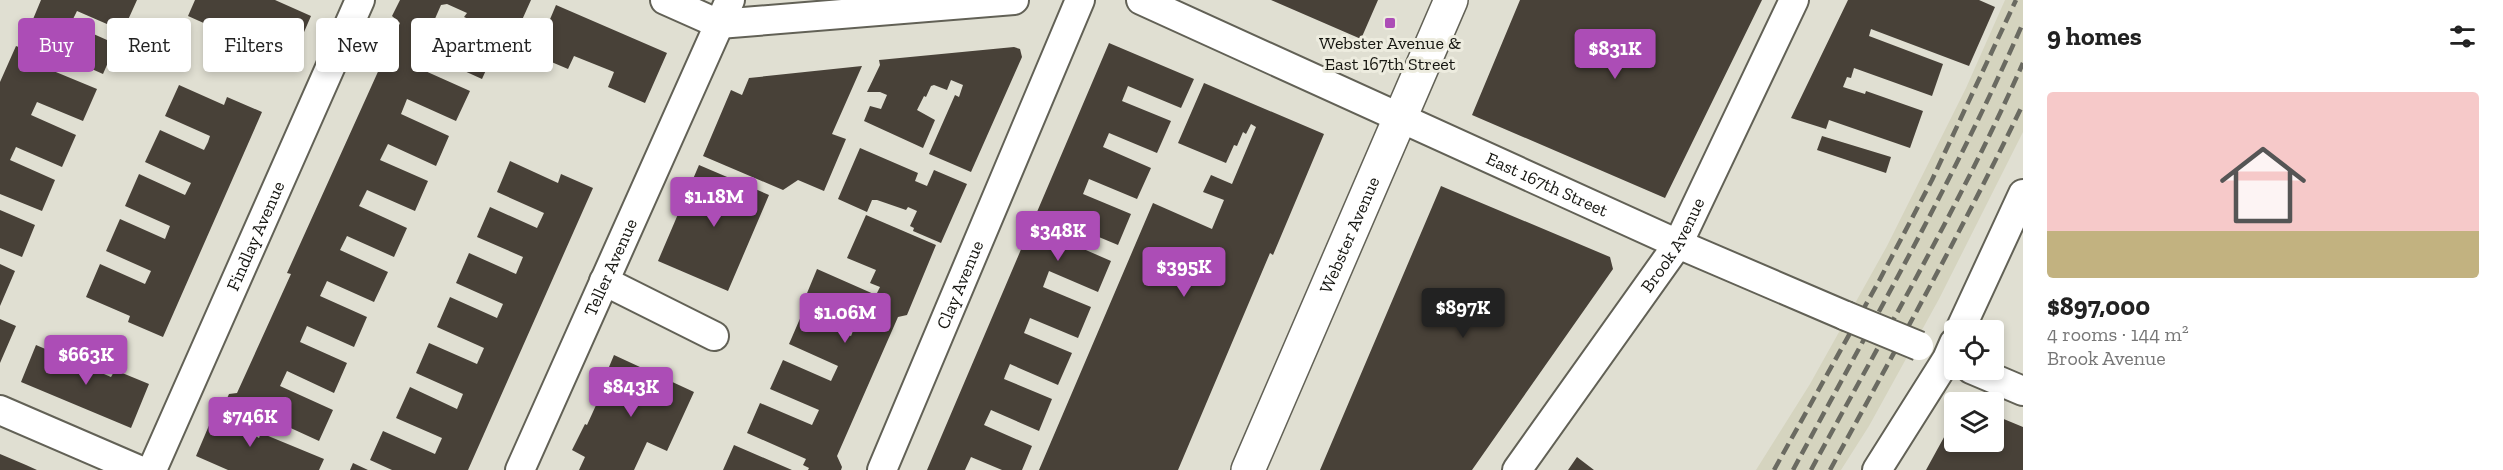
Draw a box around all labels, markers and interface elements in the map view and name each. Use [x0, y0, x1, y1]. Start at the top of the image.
marker: Webster Avenue & East 167th Street [1383, 16, 1397, 30]
chip: Buy [18, 18, 95, 72]
chip: Rent [107, 18, 191, 72]
chip: Filters [203, 18, 304, 72]
chip: New [316, 18, 399, 72]
chip: Apartment [411, 18, 553, 72]
text: 9 homes [2047, 20, 2142, 52]
icon: filters [2446, 20, 2479, 53]
pin: $831K [1573, 29, 1657, 80]
place label: Webster Avenue & East 167th Street [1319, 32, 1461, 75]
text: $831K [1589, 36, 1641, 60]
icon: home [2209, 131, 2317, 239]
street label: East 167th Street [1483, 147, 1612, 222]
street label: Webster Avenue [1315, 173, 1384, 297]
pin: $1.18M [665, 177, 763, 228]
street label: Findlay Avenue [222, 178, 290, 294]
text: $1.18M [684, 184, 744, 208]
street label: Brook Avenue [1636, 194, 1709, 297]
pin: $348K [1016, 211, 1100, 262]
street label: Teller Avenue [579, 215, 642, 319]
text: $348K [1030, 218, 1086, 242]
street label: Clay Avenue [932, 237, 988, 332]
pin: $395K [1142, 247, 1226, 298]
text: $395K [1156, 254, 1212, 278]
pin: $897K [1421, 288, 1505, 339]
text: $897,000 [2047, 290, 2150, 322]
pin: $1.06M [796, 293, 894, 344]
text: $897K [1436, 295, 1490, 319]
text: $1.06M [814, 300, 876, 324]
map controls [1944, 320, 2004, 452]
button: locate [1944, 320, 2004, 380]
text: 4 rooms · 144 m² [2047, 322, 2189, 346]
pin: $663K [44, 335, 128, 386]
text: $663K [58, 342, 114, 366]
text: Brook Avenue [2047, 346, 2166, 370]
pin: $843K [589, 367, 673, 418]
text: $843K [603, 374, 659, 398]
button: layers [1944, 392, 2004, 452]
pin: $746K [208, 397, 292, 448]
text: $746K [223, 404, 277, 428]

